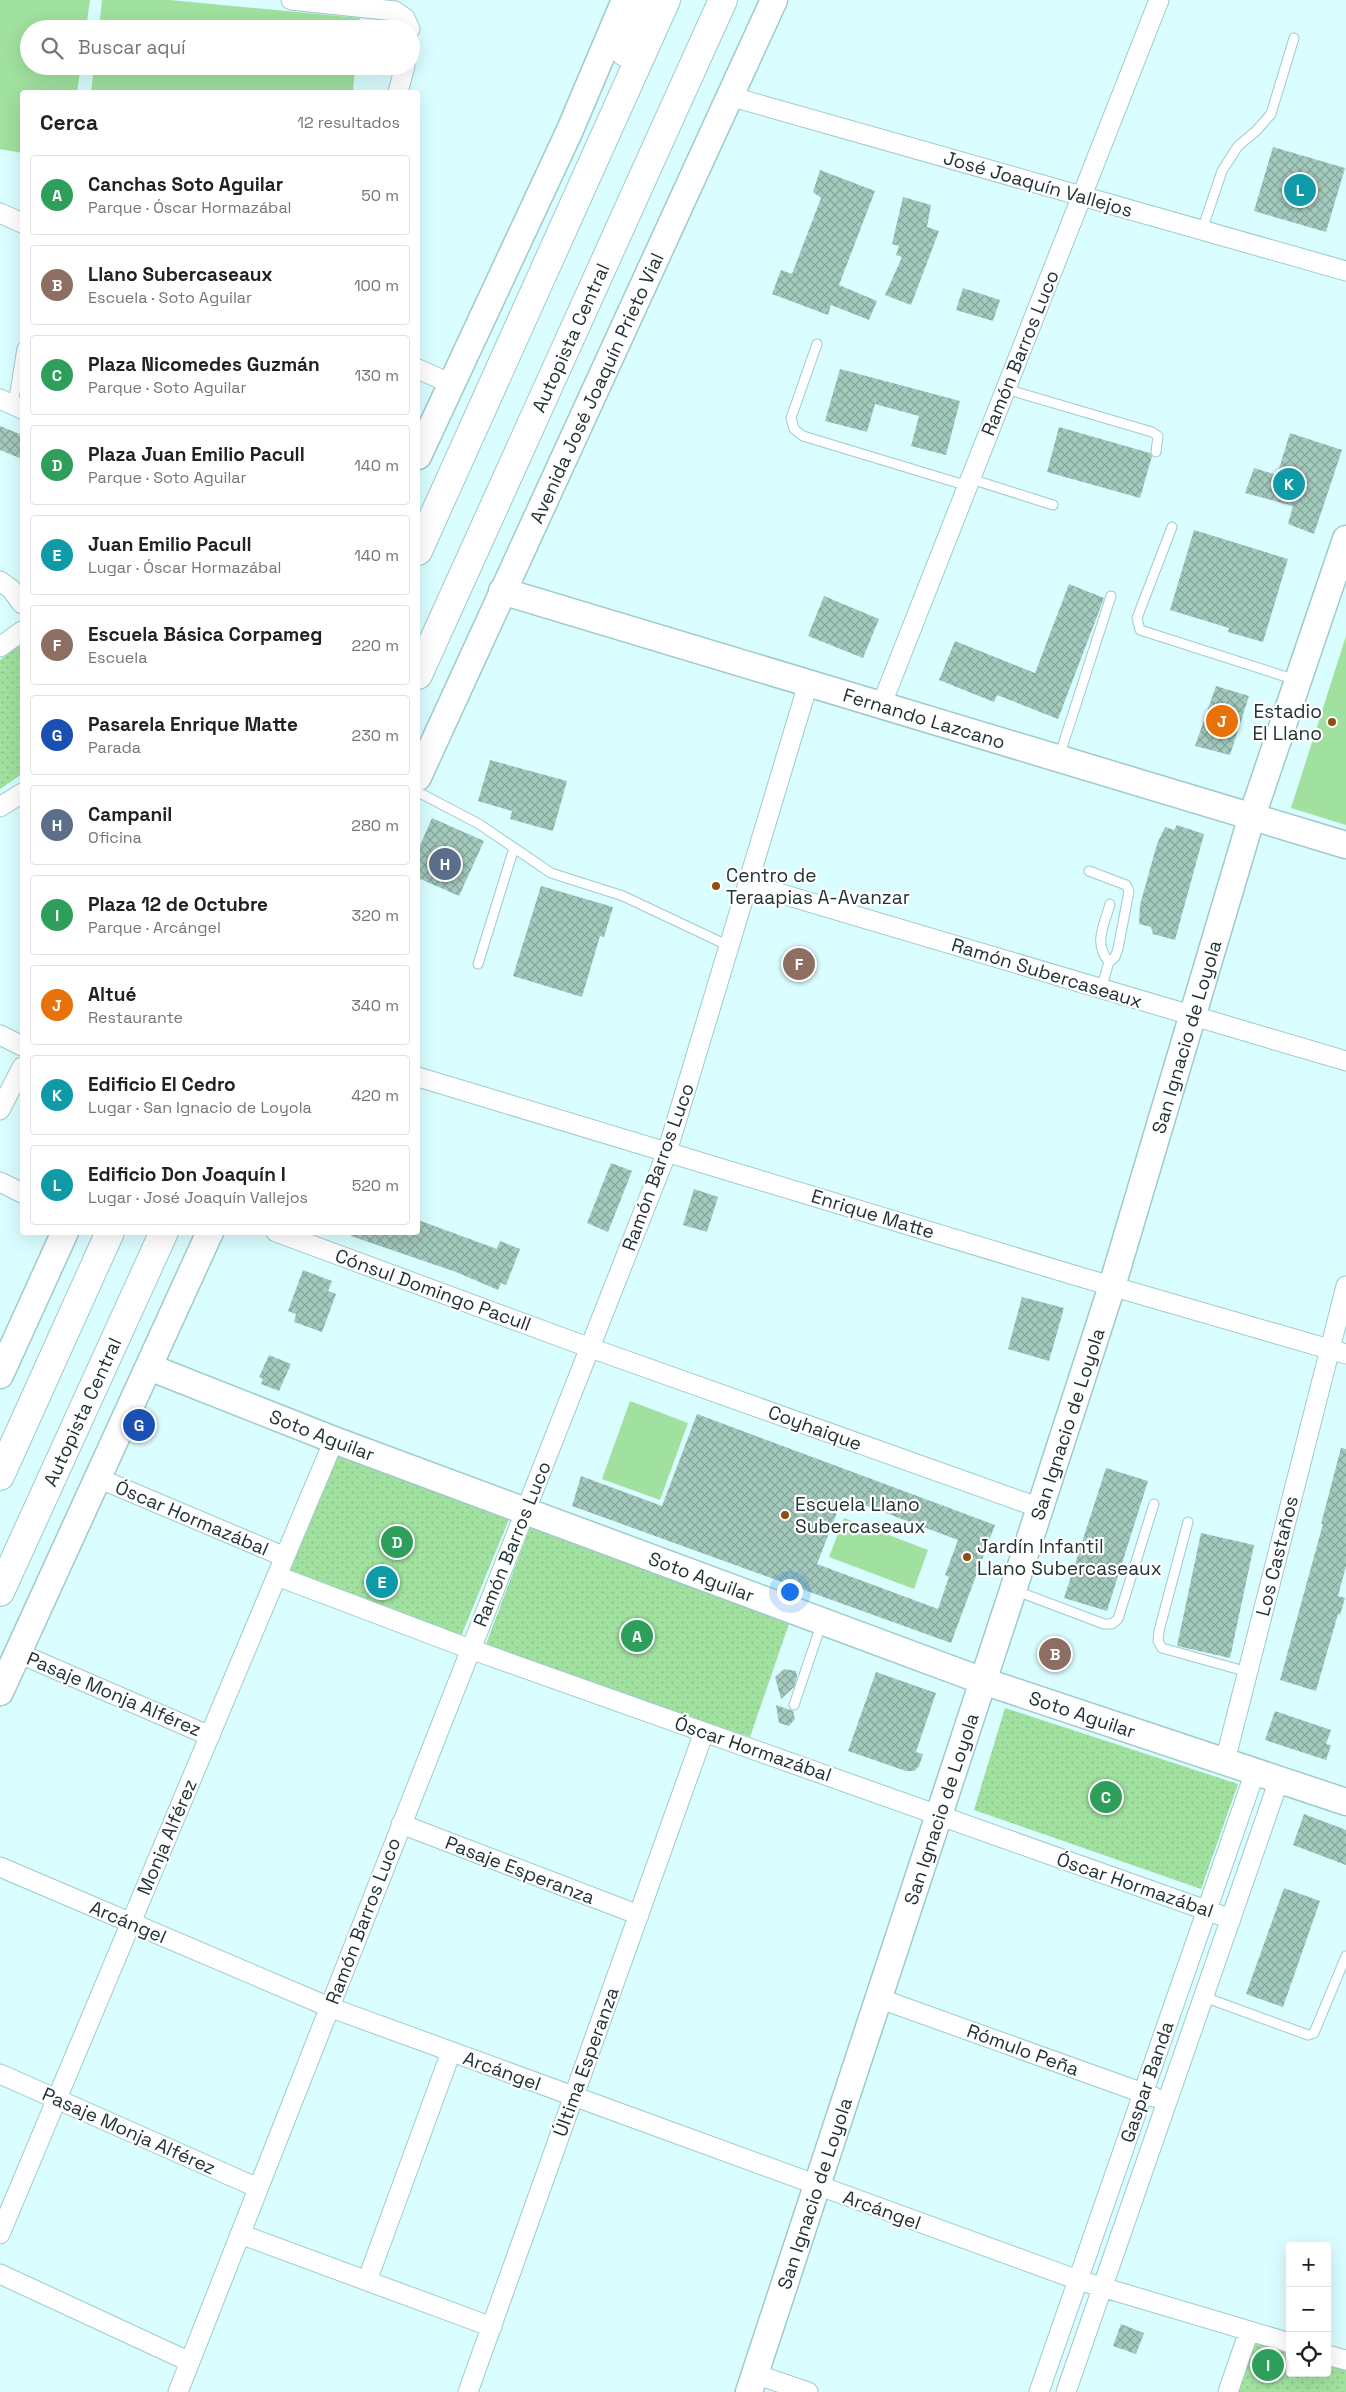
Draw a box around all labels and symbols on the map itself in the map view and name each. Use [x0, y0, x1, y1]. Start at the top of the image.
street label: José Joaquín Vallejos [941, 145, 1135, 223]
pin: L [1284, 171, 1316, 209]
street label: Avenida José Joaquín Prieto Vial [523, 249, 669, 527]
street label: Autopista Central [526, 259, 615, 416]
street label: Ramón Barros Luco [975, 266, 1065, 440]
pin: K [1273, 465, 1305, 503]
street label: Fernando Lazcano [840, 682, 1008, 754]
place label: Estadio El Llano [1252, 699, 1322, 746]
pin: J [1206, 702, 1238, 740]
marker: Estadio El Llano [1326, 716, 1338, 728]
pin: H [429, 845, 461, 883]
place label: Centro de Teraapias A-Avanzar [726, 863, 910, 910]
marker: Centro de Teraapias A-Avanzar [710, 880, 722, 892]
street label: Ramón Subercaseaux [949, 932, 1145, 1014]
street label: San Ignacio de Loyola [1146, 937, 1227, 1136]
pin: F [783, 945, 815, 983]
street label: Ramón Barros Luco [616, 1080, 700, 1254]
street label: Enrique Matte [808, 1183, 938, 1245]
street label: Cónsul Domingo Pacull [332, 1243, 534, 1337]
street label: San Ignacio de Loyola [1024, 1325, 1110, 1523]
street label: Autopista Central [37, 1333, 127, 1490]
street label: Coyhaique [765, 1400, 865, 1456]
street label: Soto Aguilar [266, 1403, 378, 1467]
pin: G [123, 1406, 155, 1444]
street label: Ramón Barros Luco [467, 1457, 557, 1631]
street label: Óscar Hormazábal [112, 1474, 272, 1562]
place label: Escuela Llano Subercaseaux [795, 1492, 926, 1539]
street label: Los Castaños [1250, 1493, 1304, 1619]
marker: Escuela Llano Subercaseaux [779, 1509, 791, 1521]
pin: D [381, 1523, 413, 1561]
place label: Jardín Infantil Llano Subercaseaux [977, 1534, 1162, 1581]
street label: Soto Aguilar [645, 1545, 758, 1608]
marker: Jardín Infantil Llano Subercaseaux [961, 1551, 973, 1563]
pin: E [366, 1563, 398, 1601]
your location [777, 1579, 803, 1605]
pin: A [621, 1617, 653, 1655]
pin: B [1039, 1635, 1071, 1673]
street label: Pasaje Monja Alférez [23, 1646, 205, 1742]
street label: Soto Aguilar [1026, 1685, 1139, 1744]
street label: Óscar Hormazábal [671, 1710, 835, 1788]
street label: San Ignacio de Loyola [898, 1710, 984, 1908]
street label: Monja Alférez [131, 1775, 203, 1899]
pin: C [1090, 1778, 1122, 1816]
street label: Pasaje Esperanza [442, 1830, 598, 1910]
street label: Ramón Barros Luco [320, 1834, 406, 2008]
street label: Óscar Hormazábal [1053, 1846, 1217, 1924]
street label: Arcángel [86, 1895, 170, 1949]
street label: Última Esperanza [547, 1984, 625, 2140]
street label: Rómulo Peña [963, 2018, 1083, 2082]
street label: Gaspar Banda [1115, 2018, 1180, 2146]
street label: Arcángel [460, 2045, 544, 2097]
street label: Pasaje Monja Alférez [38, 2081, 220, 2181]
street label: San Ignacio de Loyola [771, 2094, 858, 2293]
street label: Arcángel [840, 2184, 924, 2236]
pin: I [1252, 2346, 1284, 2384]

